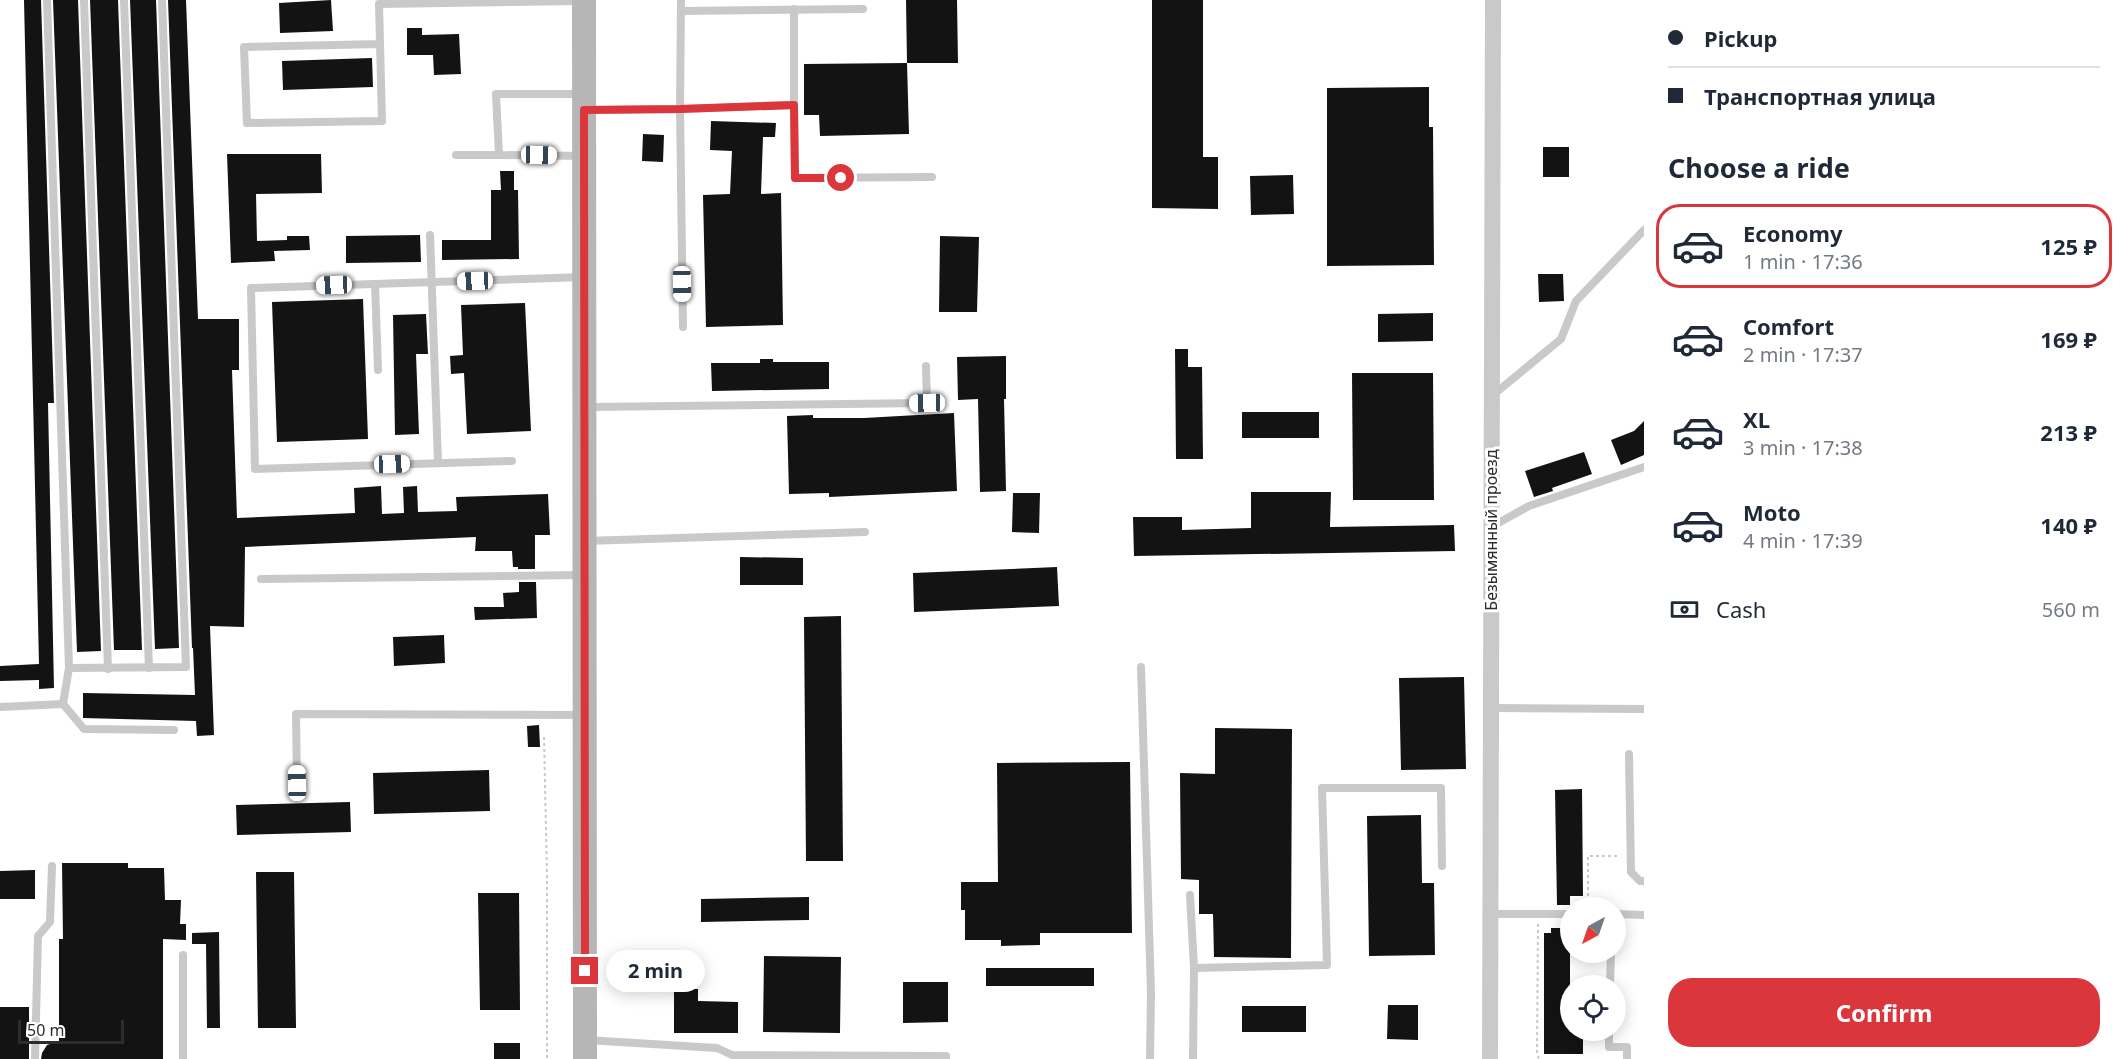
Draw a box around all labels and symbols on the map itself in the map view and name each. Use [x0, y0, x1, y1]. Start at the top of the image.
car [521, 146, 557, 164]
route start [827, 164, 854, 191]
car [673, 266, 691, 302]
car [457, 271, 493, 291]
car [316, 275, 352, 295]
car [909, 394, 945, 412]
street label: Безымянный проезд [1480, 449, 1502, 611]
car [374, 454, 410, 474]
car [288, 765, 306, 801]
north arrow [1560, 897, 1626, 963]
callout: 2 min [606, 950, 705, 992]
route end [571, 957, 598, 984]
scale bar [18, 1017, 124, 1044]

